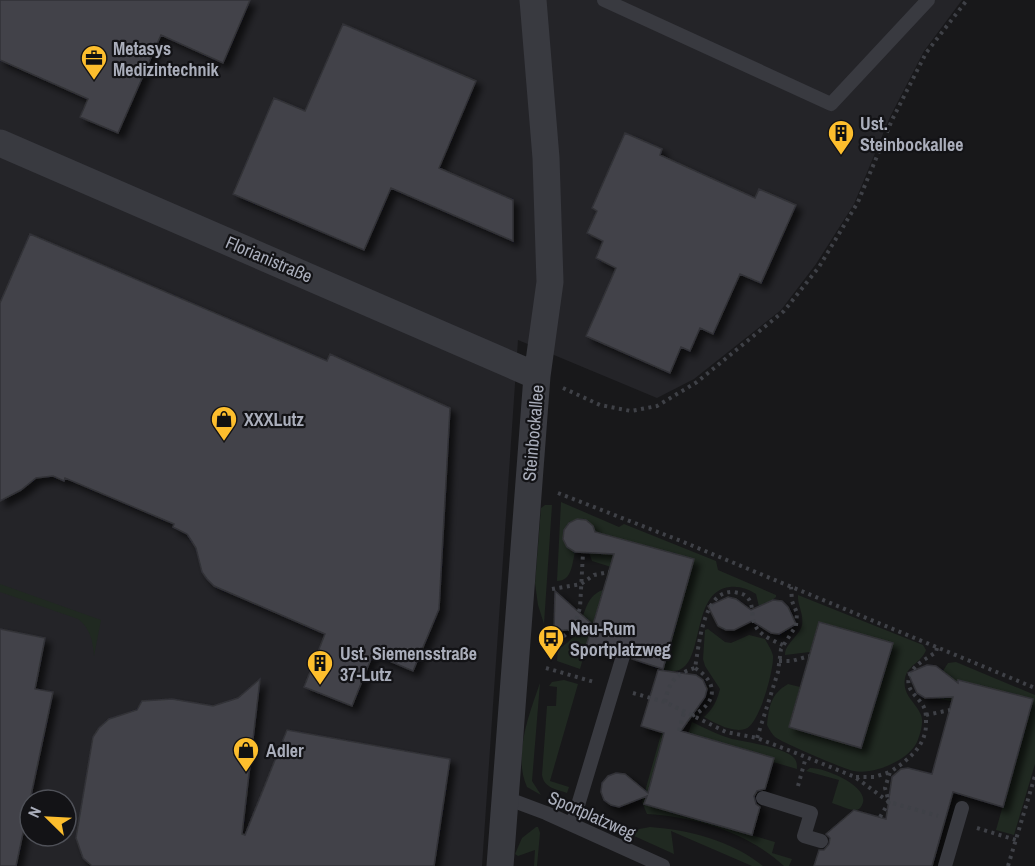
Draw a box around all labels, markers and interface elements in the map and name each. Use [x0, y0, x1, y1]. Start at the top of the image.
place label: Metasys Medizintechnik [113, 36, 220, 82]
office icon: Metasys Medizintechnik [79, 43, 109, 81]
place label: Ust. Steinbockallee [860, 111, 963, 157]
building icon: Ust. Steinbockallee [826, 118, 856, 156]
street label: Florianistraße [222, 230, 316, 288]
street label: Steinbockallee [516, 384, 550, 482]
shop icon: XXXLutz [209, 404, 239, 442]
place label: XXXLutz [244, 407, 304, 432]
place label: Neu-Rum Sportplatzweg [570, 616, 671, 662]
bus stop icon: Neu-Rum Sportplatzweg [536, 623, 566, 661]
place label: Ust. Siemensstraße 37-Lutz [340, 641, 477, 687]
building icon: Ust. Siemensstraße 37-Lutz [305, 648, 335, 686]
shop icon: Adler [231, 735, 261, 773]
place label: Adler [266, 738, 304, 763]
street label: Sportplatzweg [544, 785, 641, 846]
north arrow [18, 788, 78, 848]
text: N [22, 803, 46, 821]

